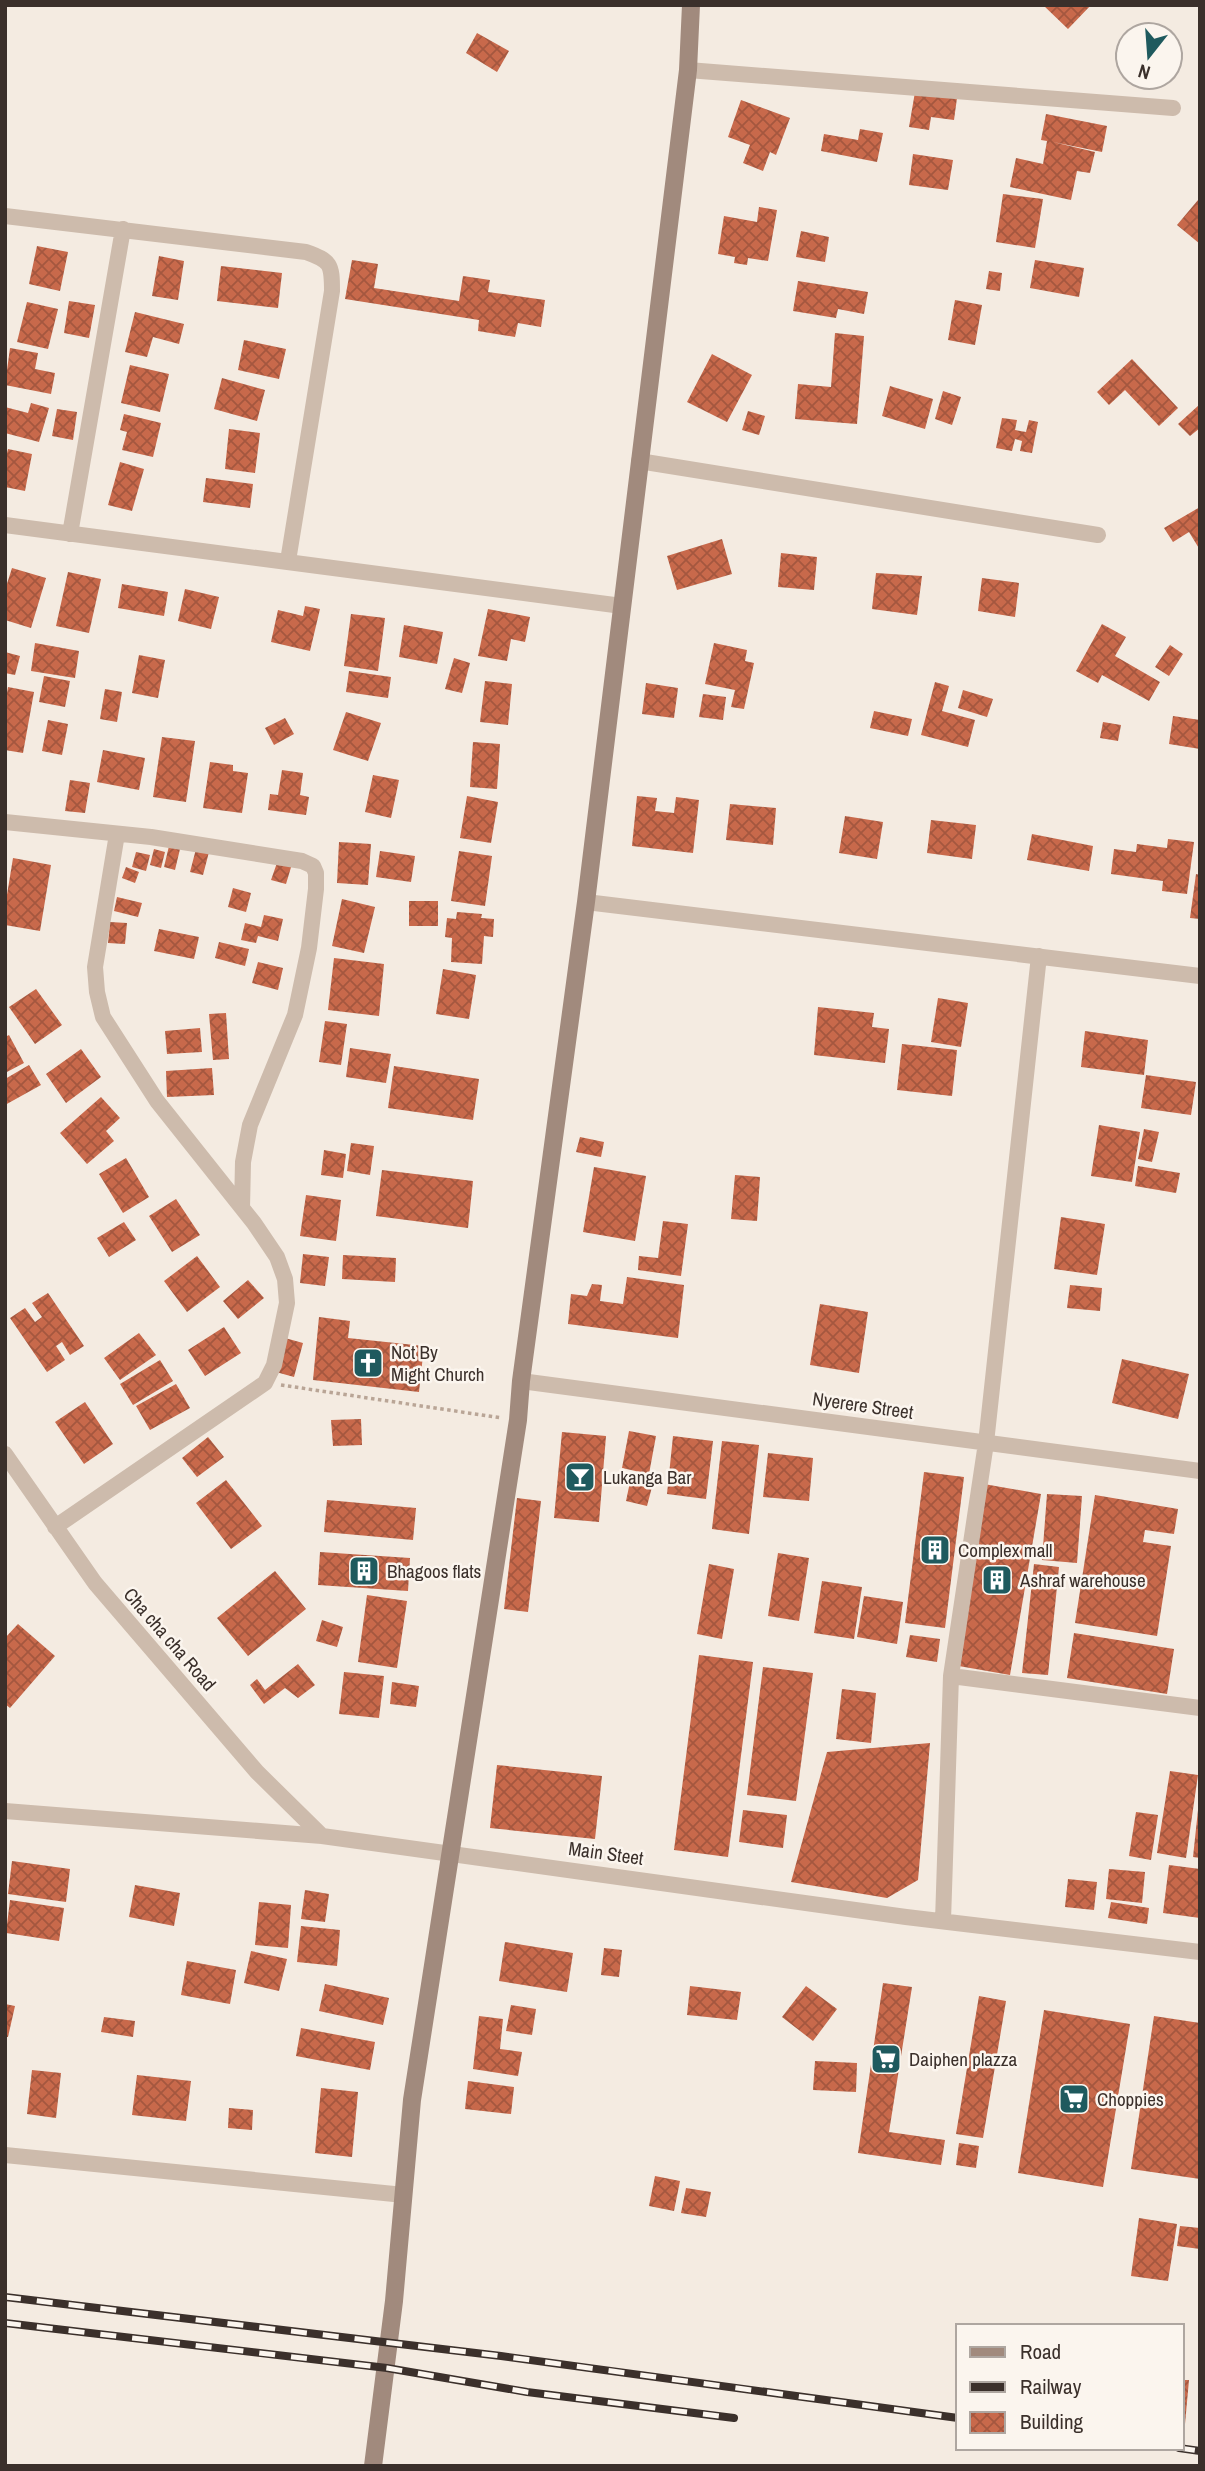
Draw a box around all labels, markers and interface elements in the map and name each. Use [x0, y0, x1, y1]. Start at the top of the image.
north arrow [1114, 21, 1184, 91]
text: N [1135, 58, 1153, 86]
place label: Not By Might Church [391, 1339, 485, 1387]
church icon: Not By Might Church [351, 1346, 385, 1380]
street label: Nyerere Street [811, 1385, 916, 1425]
bar icon: Lukanga Bar [563, 1460, 597, 1494]
place label: Lukanga Bar [603, 1464, 692, 1490]
building icon: Complex mall [918, 1533, 952, 1567]
place label: Complex mall [958, 1537, 1052, 1563]
building icon: Bhagoos flats [347, 1554, 381, 1588]
place label: Bhagoos flats [387, 1558, 482, 1584]
building icon: Ashraf warehouse [980, 1563, 1014, 1597]
place label: Ashraf warehouse [1019, 1567, 1146, 1593]
street label: Cha cha cha Road [118, 1582, 222, 1696]
street label: Main Steet [567, 1835, 646, 1871]
supermarket icon: Daiphen plazza [869, 2042, 903, 2076]
place label: Daiphen plazza [909, 2046, 1018, 2072]
supermarket icon: Choppies [1057, 2082, 1091, 2116]
place label: Choppies [1097, 2086, 1164, 2112]
legend [956, 2324, 1184, 2450]
text: Road [1020, 2337, 1061, 2366]
text: Railway [1020, 2372, 1082, 2401]
text: Building [1020, 2407, 1084, 2436]

